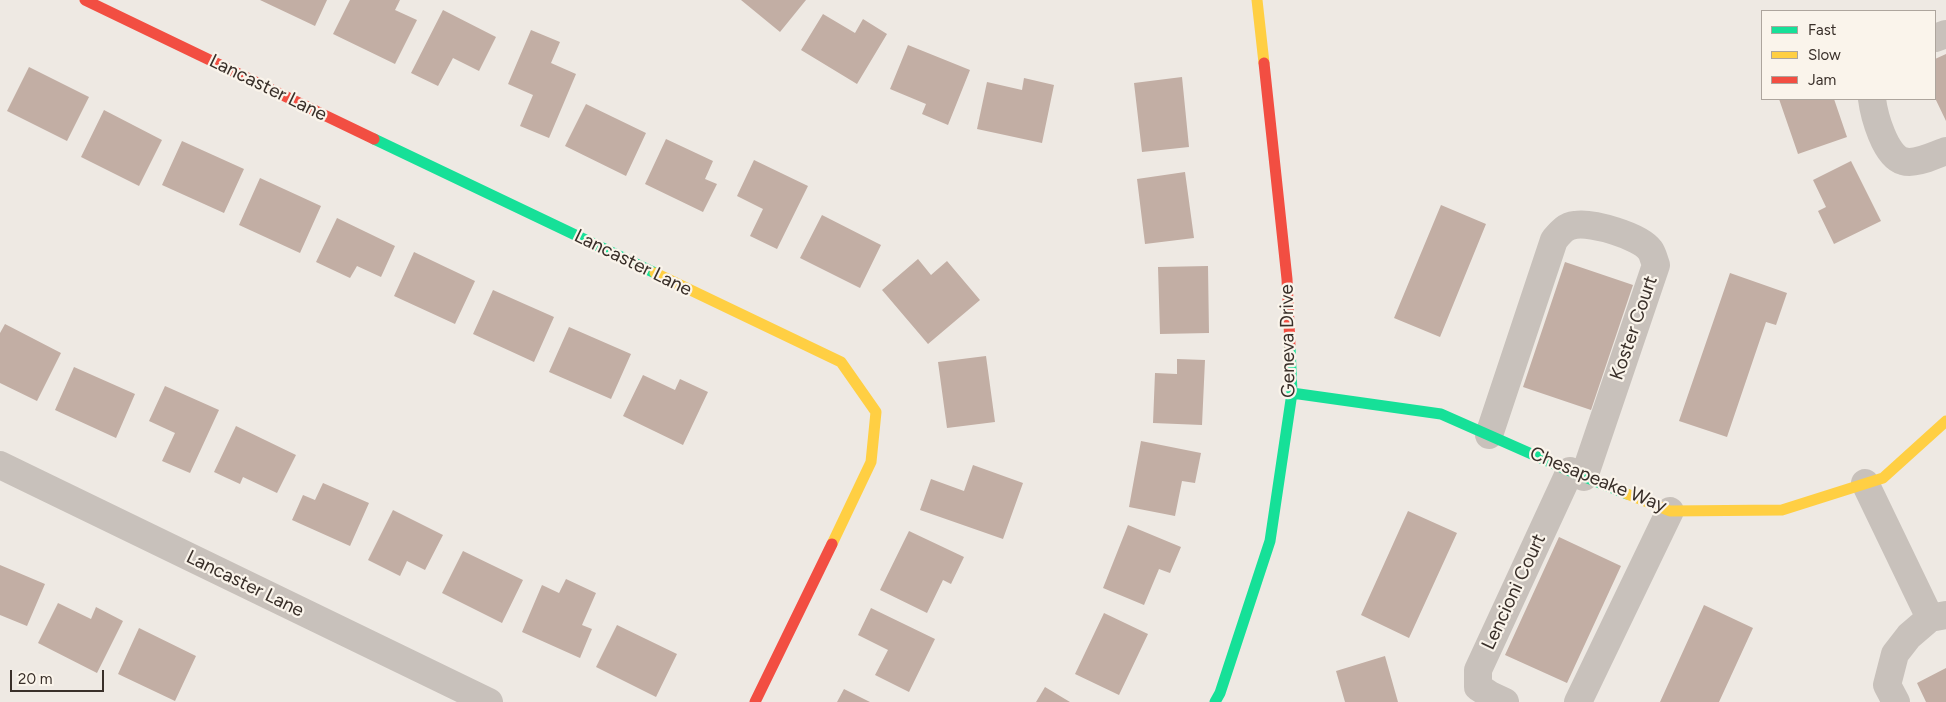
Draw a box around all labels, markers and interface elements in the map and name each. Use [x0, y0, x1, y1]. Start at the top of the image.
legend [1761, 10, 1936, 100]
text: Fast [1808, 21, 1836, 39]
text: Slow [1808, 46, 1841, 64]
street label: Lancaster Lane [205, 50, 331, 126]
text: Jam [1808, 71, 1836, 89]
street label: Lancaster Lane [570, 225, 696, 301]
street label: Koster Court [1606, 273, 1662, 383]
street label: Geneva Drive [1276, 284, 1300, 398]
street label: Chesapeake Way [1526, 442, 1670, 518]
street label: Lencioni Court [1477, 530, 1551, 654]
street label: Lancaster Lane [182, 546, 308, 622]
scale bar [12, 660, 106, 692]
text: 20 m [18, 670, 52, 688]

